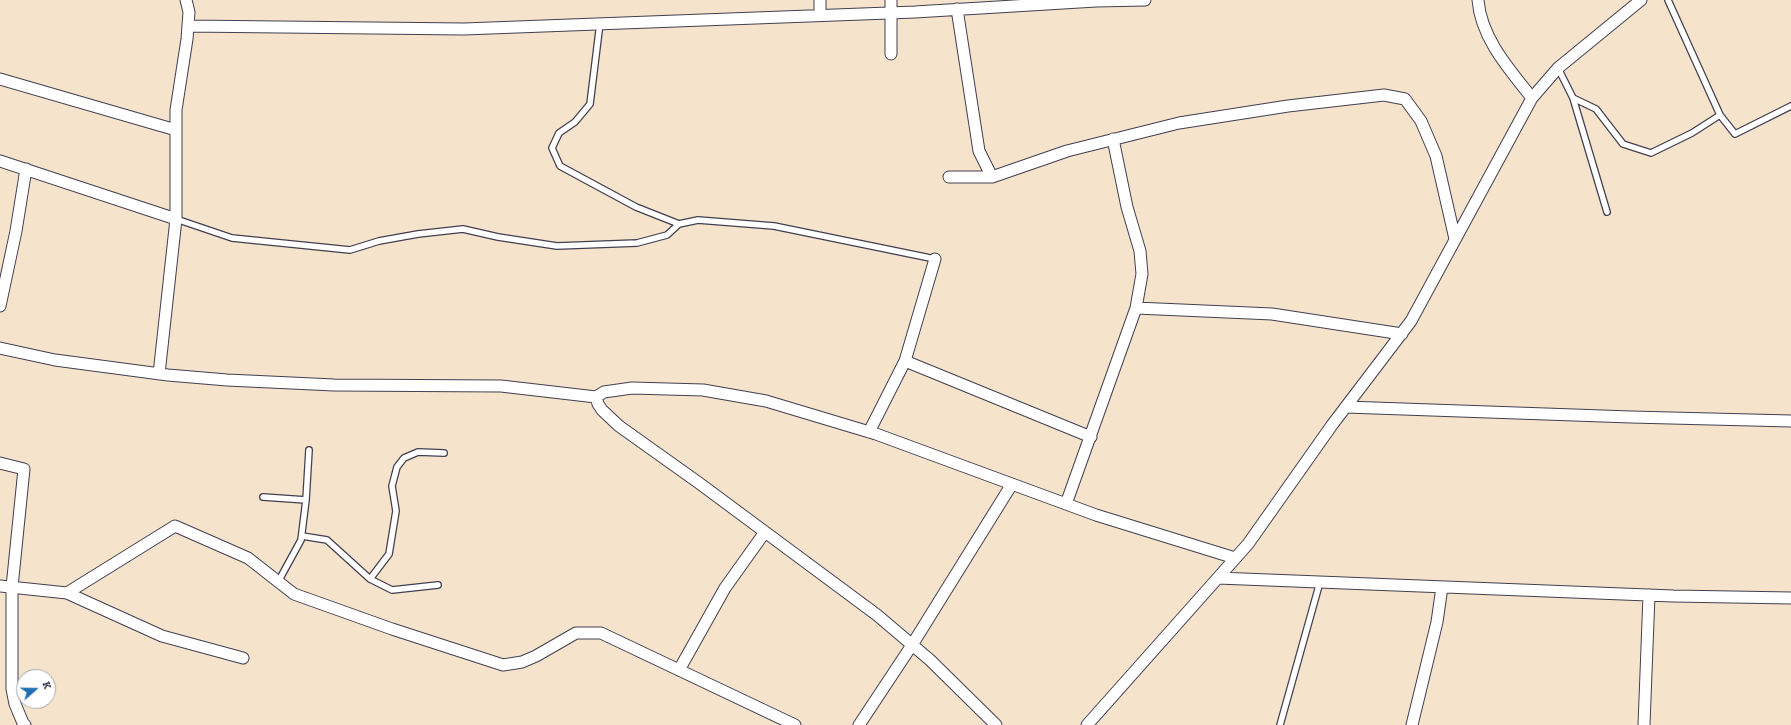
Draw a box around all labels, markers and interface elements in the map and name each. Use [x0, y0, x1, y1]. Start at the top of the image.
north arrow [16, 669, 56, 709]
text: K [39, 679, 55, 691]

